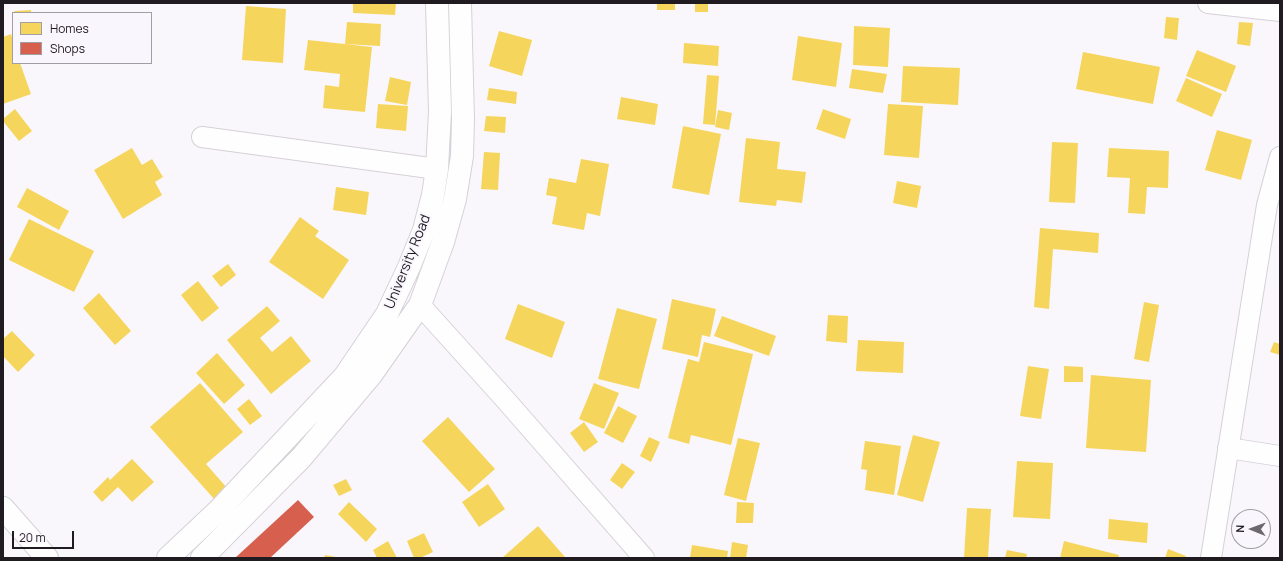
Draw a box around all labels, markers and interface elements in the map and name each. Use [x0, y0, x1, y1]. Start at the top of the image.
legend [12, 12, 152, 64]
text: Homes [50, 20, 89, 37]
text: Shops [50, 40, 85, 57]
street label: University Road [381, 212, 435, 312]
north arrow [1231, 509, 1271, 549]
scale bar [14, 523, 76, 549]
text: N [1232, 525, 1247, 533]
text: 20 m [19, 529, 46, 546]

